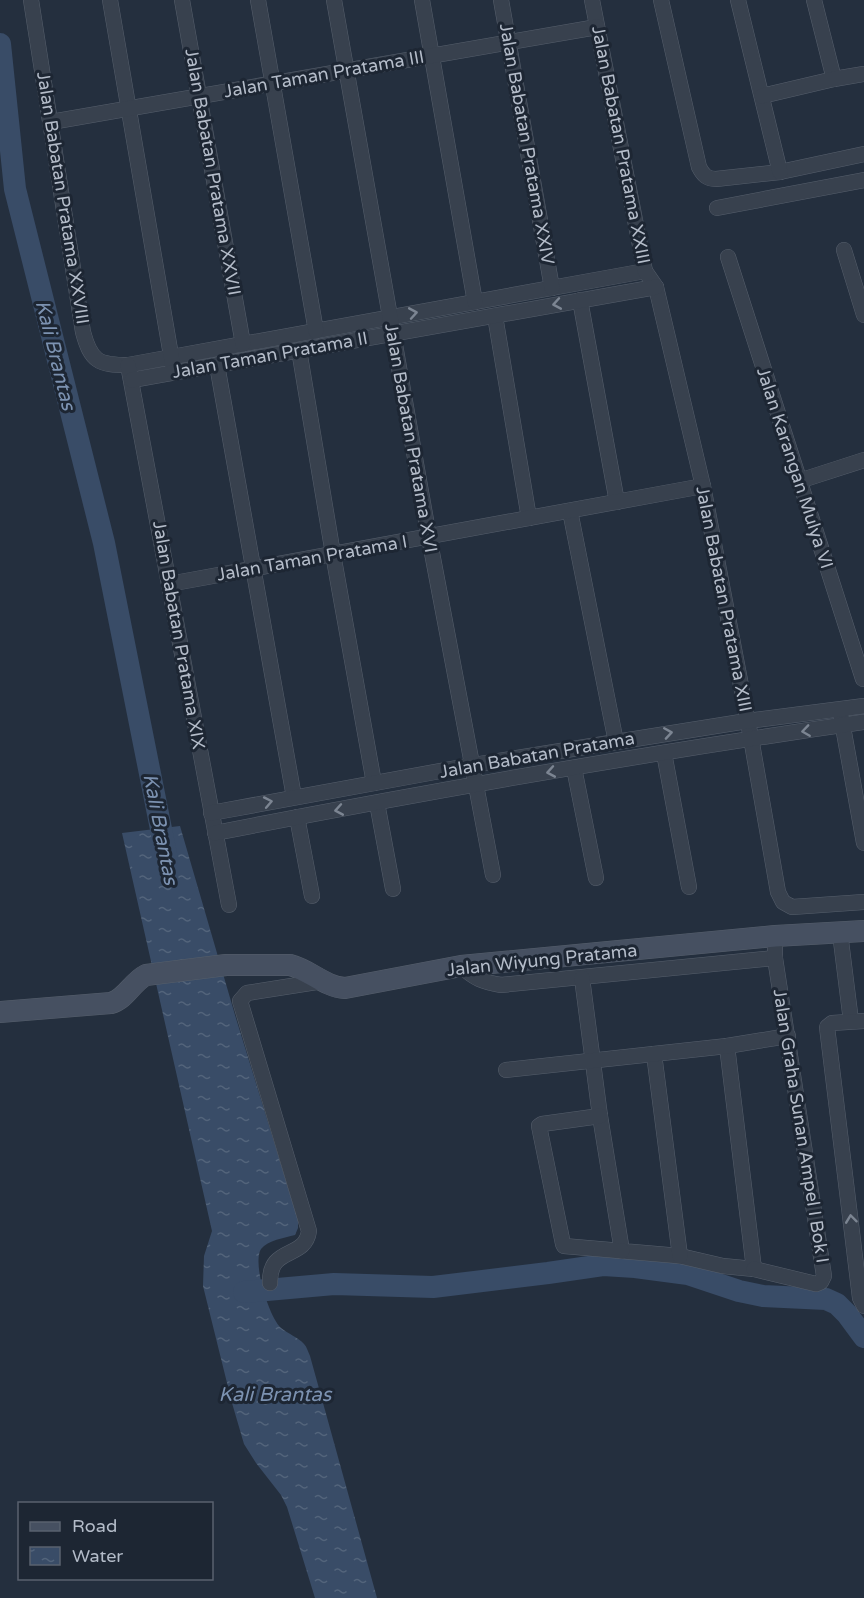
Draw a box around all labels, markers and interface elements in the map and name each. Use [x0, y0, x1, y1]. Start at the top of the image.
street label: Jalan Babatan Pratama XXIV [495, 22, 559, 267]
street label: Jalan Babatan Pratama XXIII [587, 24, 655, 266]
street label: Jalan Taman Pratama III [222, 46, 426, 102]
street label: Jalan Babatan Pratama XXVII [180, 47, 246, 297]
street label: Jalan Babatan Pratama XXVIII [32, 70, 94, 326]
water label: Kali Brantas [30, 298, 81, 414]
one-way arrow [553, 298, 562, 310]
one-way arrow [408, 307, 418, 320]
street label: Jalan Babatan Pratama XVI [380, 322, 442, 554]
street label: Jalan Taman Pratama II [171, 327, 369, 383]
street label: Jalan Karangan Mulya VI [752, 364, 838, 572]
street label: Jalan Babatan Pratama XIII [691, 484, 757, 714]
street label: Jalan Babatan Pratama XIX [148, 519, 210, 751]
street label: Jalan Taman Pratama I [215, 530, 409, 586]
one-way arrow [801, 724, 811, 736]
street label: Jalan Babatan Pratama [438, 727, 636, 783]
one-way arrow [663, 728, 672, 740]
one-way arrow [547, 765, 557, 778]
water label: Kali Brantas [137, 772, 183, 888]
one-way arrow [263, 796, 273, 809]
one-way arrow [334, 803, 343, 815]
street label: Jalan Wiyung Pratama [446, 939, 638, 981]
street label: Jalan Graha Sunan Ampel I Bok I [768, 987, 834, 1265]
one-way arrow [845, 1215, 857, 1224]
water label: Kali Brantas [219, 1383, 333, 1407]
legend [18, 1502, 213, 1580]
text: Road [72, 1515, 117, 1537]
text: Water [72, 1545, 123, 1567]

